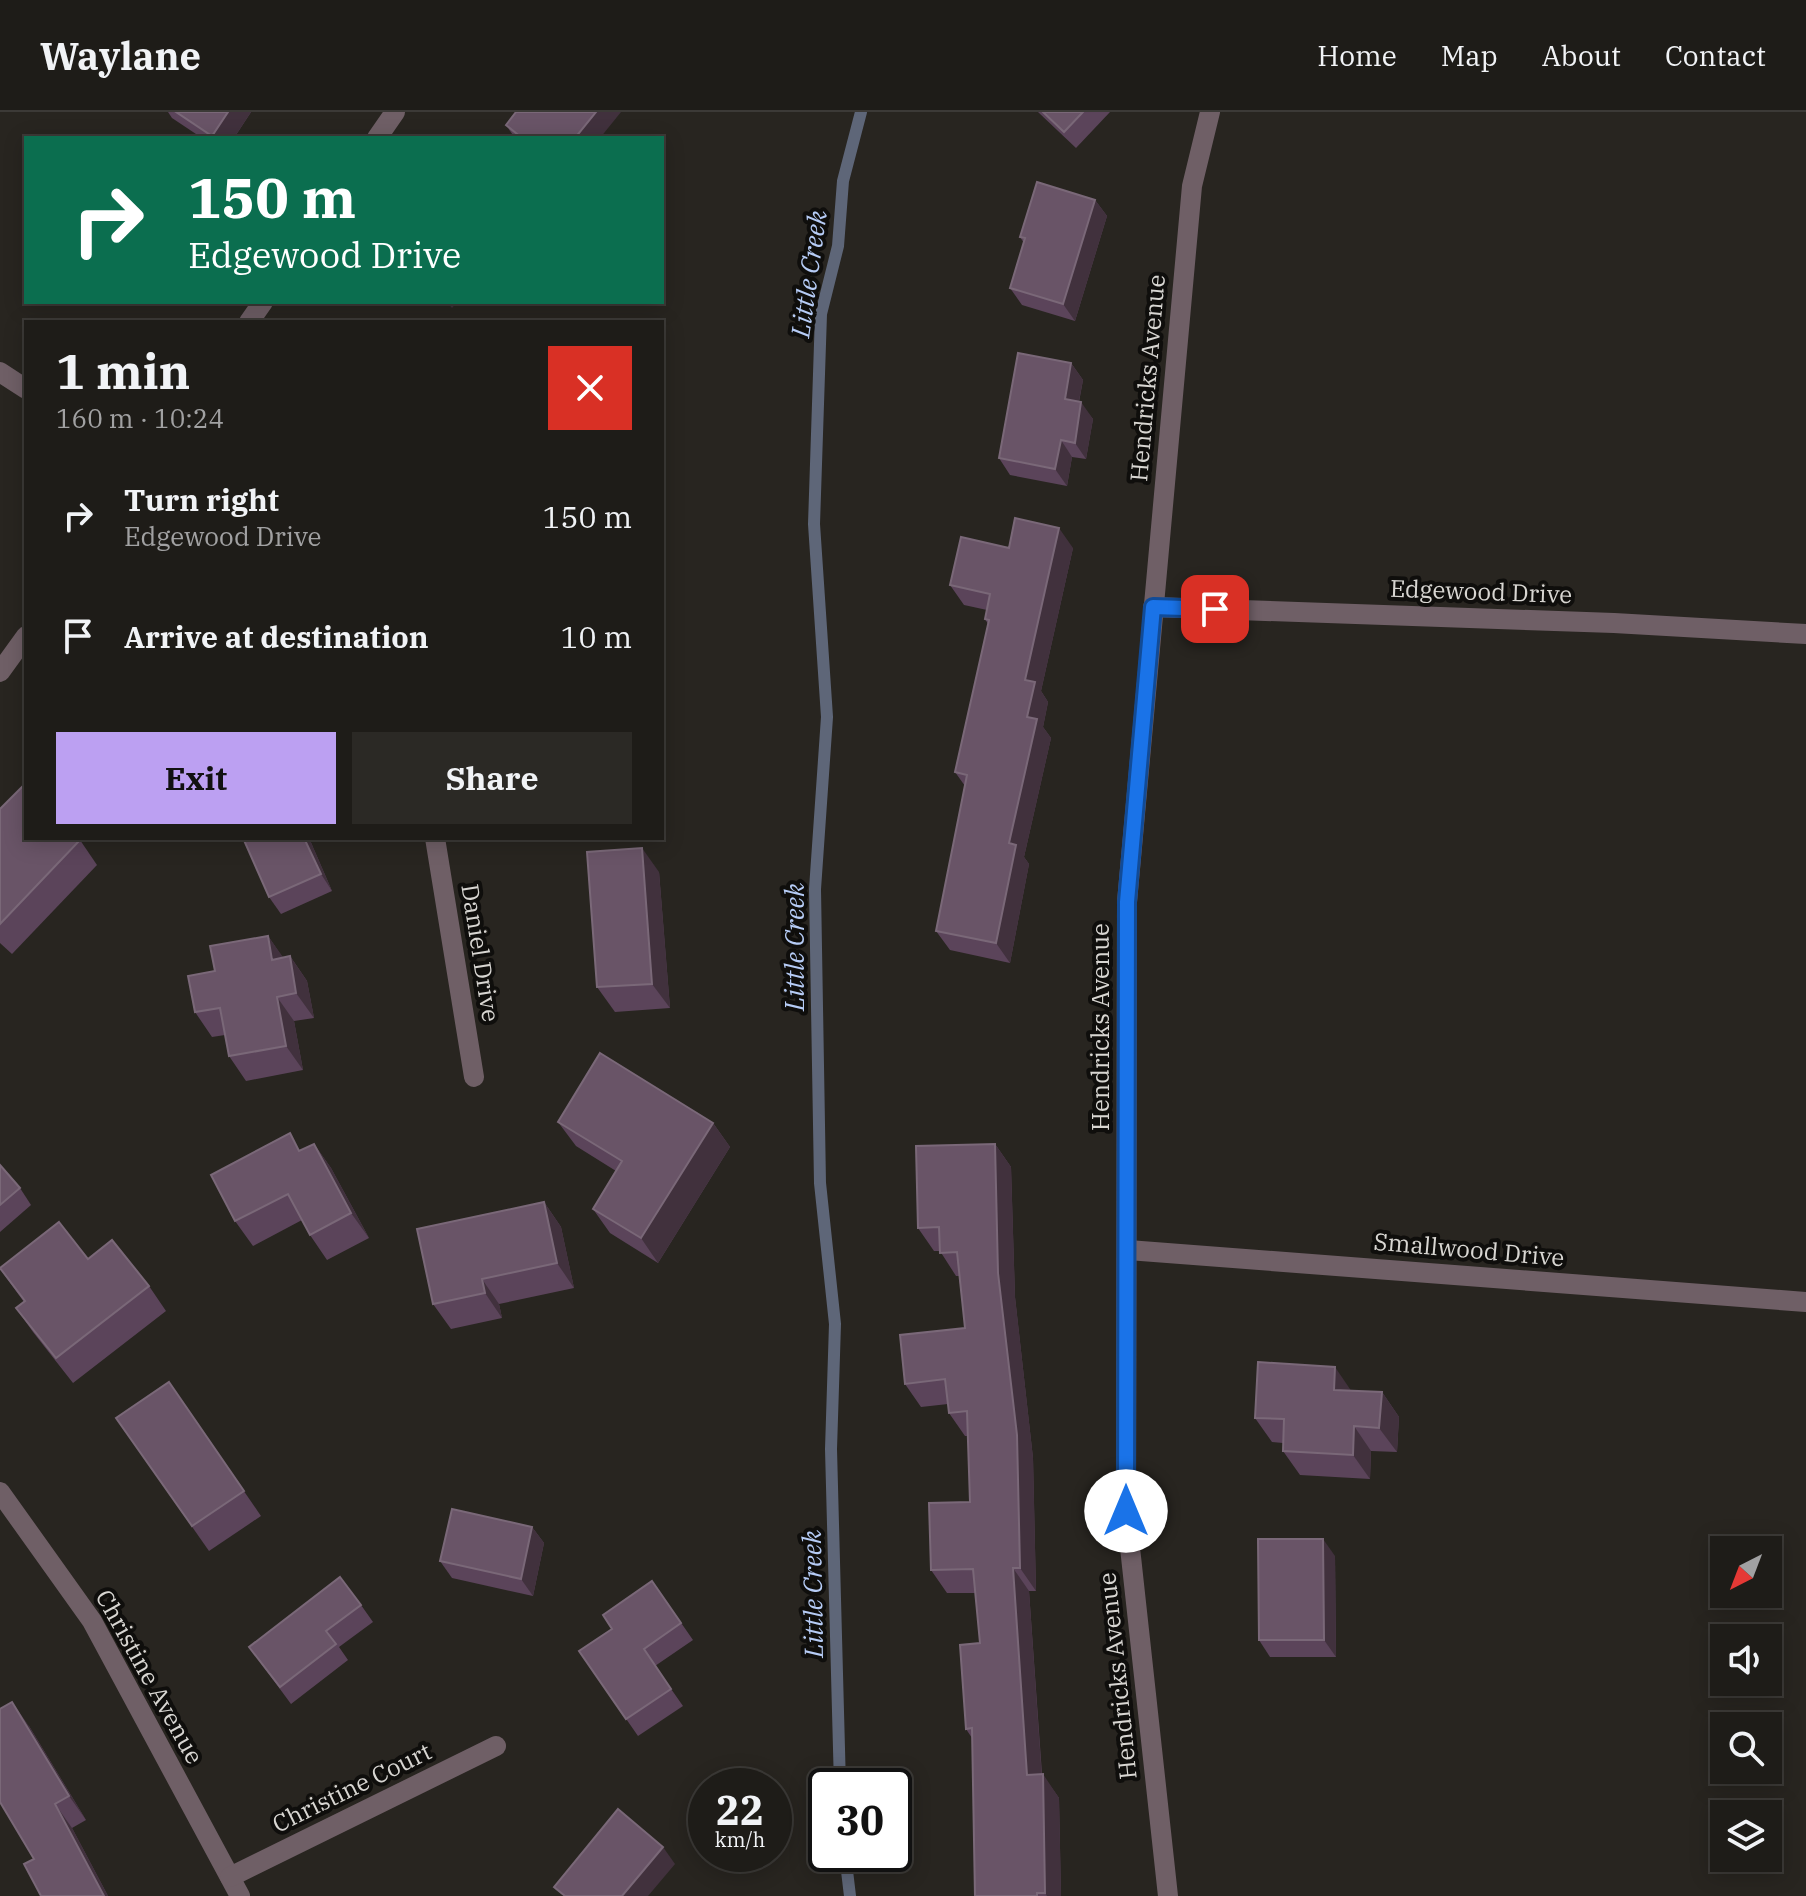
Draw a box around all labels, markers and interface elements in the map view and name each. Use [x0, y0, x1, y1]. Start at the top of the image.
text: Waylane [40, 31, 201, 80]
text: Home [1317, 37, 1397, 74]
text: Map [1441, 37, 1498, 74]
text: About [1542, 37, 1621, 74]
text: Contact [1665, 37, 1766, 74]
text: 150 m [188, 161, 356, 233]
icon: right [56, 168, 160, 272]
water label: Little Creek [782, 208, 834, 341]
text: Edgewood Drive [188, 231, 461, 278]
street label: Hendricks Avenue [1122, 273, 1172, 483]
text: 1 min [56, 340, 190, 402]
button: close [548, 346, 632, 430]
text: 160 m · 10:24 [56, 401, 224, 435]
text: Turn right [124, 480, 279, 519]
icon: right [56, 494, 100, 538]
text: 150 m [542, 497, 632, 536]
text: Edgewood Drive [124, 519, 321, 553]
street label: Edgewood Drive [1389, 572, 1573, 610]
pin [1181, 575, 1249, 643]
icon: arrive [1193, 587, 1237, 631]
icon: arrive [56, 614, 100, 658]
text: Arrive at destination [124, 617, 429, 656]
text: 10 m [560, 617, 632, 656]
button: Exit [56, 732, 336, 824]
button: Share [352, 732, 632, 824]
street label: Daniel Drive [454, 882, 508, 1024]
water label: Little Creek [777, 883, 811, 1012]
street label: Hendricks Avenue [1084, 923, 1116, 1131]
street label: Smallwood Drive [1372, 1225, 1566, 1273]
position arrow [1084, 1469, 1168, 1553]
water label: Little Creek [794, 1530, 830, 1659]
north arrow [1710, 1536, 1782, 1608]
map controls [1710, 1536, 1782, 1872]
street label: Hendricks Avenue [1090, 1571, 1144, 1781]
street label: Christine Avenue [89, 1584, 211, 1769]
button: sound [1710, 1624, 1782, 1696]
button: search [1710, 1712, 1782, 1784]
street label: Christine Court [267, 1735, 436, 1839]
speed limit sign: 30 [808, 1768, 912, 1872]
text: 22 [716, 1784, 764, 1836]
button: layers [1710, 1800, 1782, 1872]
text: km/h [715, 1826, 765, 1853]

